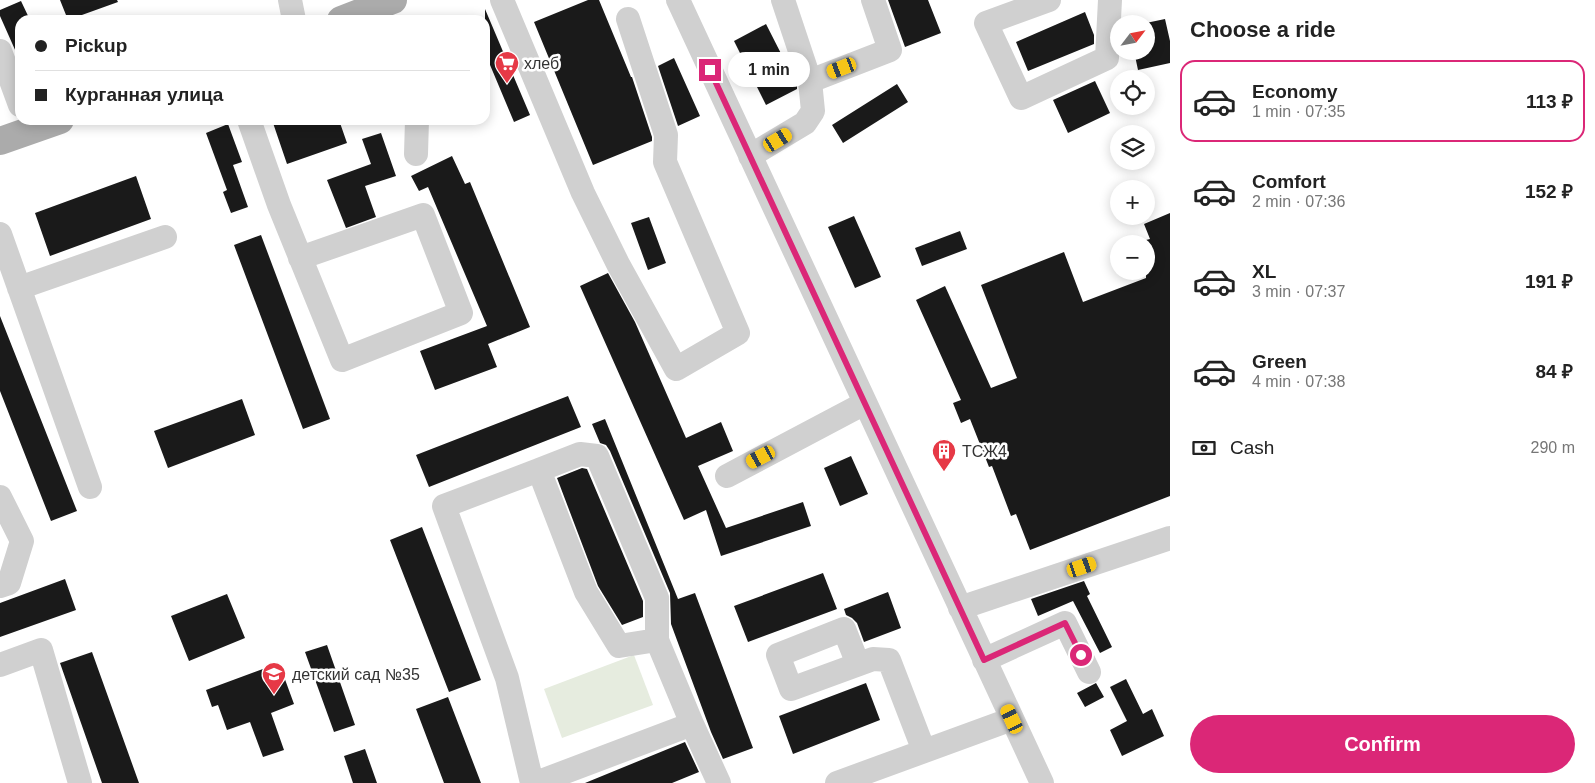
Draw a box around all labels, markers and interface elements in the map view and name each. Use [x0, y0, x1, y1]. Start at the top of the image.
north arrow [1110, 15, 1155, 60]
map controls [1110, 15, 1155, 280]
text: Choose a ride [1190, 17, 1335, 42]
text: Pickup [65, 35, 127, 56]
supermarket icon: хлеб [494, 50, 520, 84]
callout: 1 min [728, 52, 810, 88]
place label: хлеб [524, 55, 559, 72]
car [825, 56, 858, 80]
route end [699, 59, 721, 81]
text: 1 min [748, 61, 790, 78]
button: locate [1110, 70, 1155, 115]
icon: car [1192, 79, 1237, 124]
text: Economy [1252, 81, 1338, 102]
text: Курганная улица [65, 84, 223, 105]
text: 113 ₽ [1526, 91, 1573, 112]
text: 1 min · 07:35 [1252, 103, 1345, 120]
button: layers [1110, 125, 1155, 170]
car [761, 126, 794, 154]
icon: car [1192, 169, 1237, 214]
text: Comfort [1252, 171, 1326, 192]
button: + [1110, 180, 1155, 225]
text: 152 ₽ [1525, 181, 1573, 202]
text: 2 min · 07:36 [1252, 193, 1345, 210]
button: − [1110, 235, 1155, 280]
icon: car [1192, 259, 1237, 304]
text: XL [1252, 261, 1276, 282]
text: 191 ₽ [1525, 271, 1573, 292]
text: 3 min · 07:37 [1252, 283, 1345, 300]
icon: car [1192, 349, 1237, 394]
text: Green [1252, 351, 1307, 372]
text: 84 ₽ [1536, 361, 1573, 382]
text: 4 min · 07:38 [1252, 373, 1345, 390]
icon: cash [1190, 434, 1218, 462]
text: Cash [1230, 437, 1274, 458]
building icon: ТСЖ4 [931, 438, 957, 472]
text: 290 m [1531, 439, 1575, 456]
car [744, 443, 777, 471]
place label: ТСЖ4 [962, 443, 1007, 460]
car [1065, 555, 1098, 579]
route start [1070, 644, 1092, 666]
school or university icon: детский сад №35 [261, 661, 287, 695]
place label: детский сад №35 [292, 666, 420, 683]
car [998, 702, 1025, 736]
button: Confirm [1190, 715, 1575, 773]

